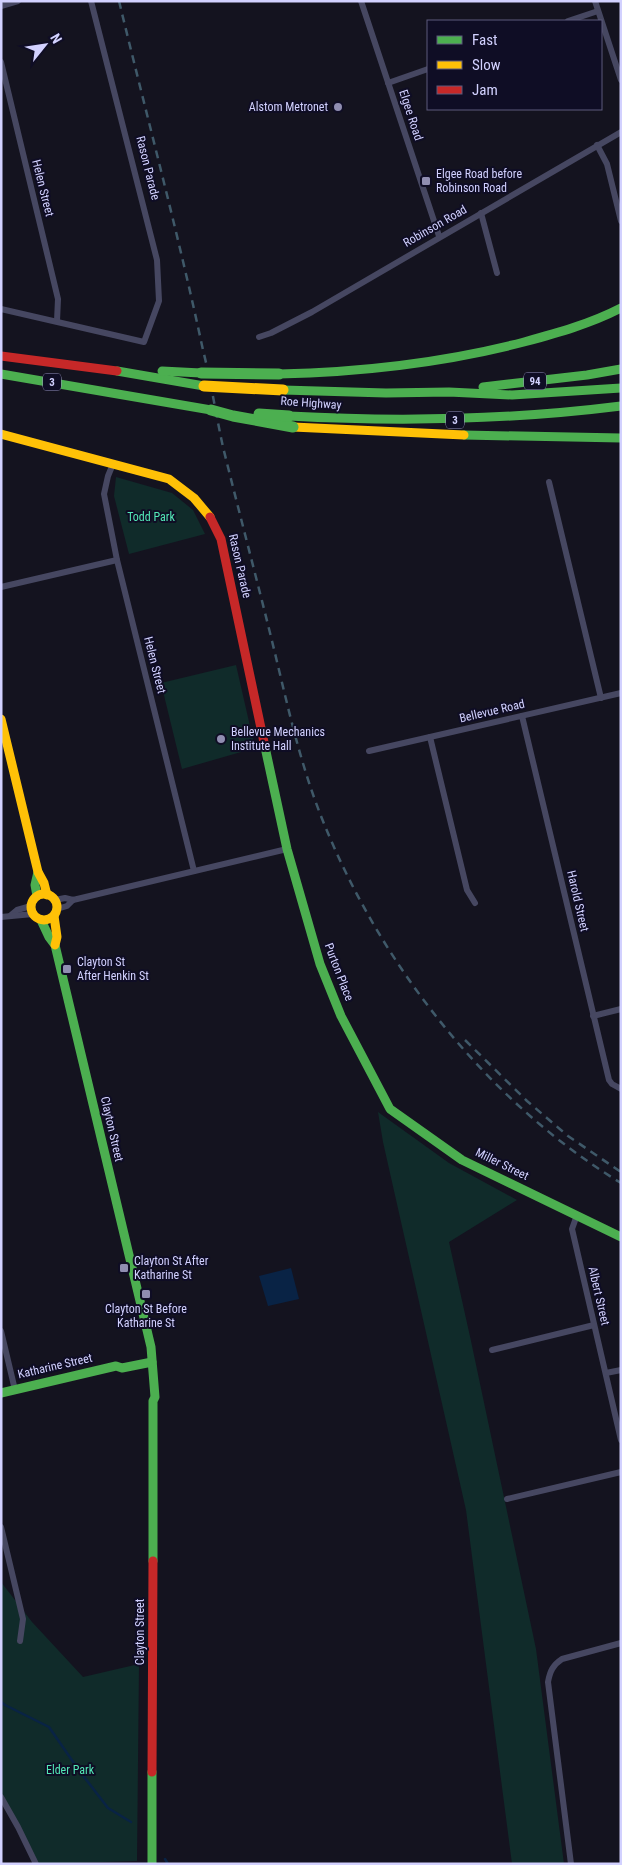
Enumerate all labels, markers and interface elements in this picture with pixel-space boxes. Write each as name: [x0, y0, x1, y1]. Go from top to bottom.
north arrow: [20, 20, 70, 70]
legend: [427, 20, 602, 110]
text: N: [47, 31, 65, 46]
text: Fast: [472, 31, 497, 49]
text: Slow: [472, 56, 501, 74]
text: Jam: [472, 81, 498, 99]
street label: Elgee Road: [396, 88, 426, 142]
place label: Alstom Metronet: [249, 100, 328, 114]
marker: Alstom Metronet: [332, 101, 344, 113]
street label: Rason Parade: [133, 135, 163, 202]
street label: Helen Street: [29, 158, 57, 218]
place label: Elgee Road before Robinson Road: [436, 167, 522, 195]
marker: Elgee Road before Robinson Road: [420, 175, 432, 187]
street label: Robinson Road: [401, 202, 469, 250]
road number: 94: [524, 372, 546, 390]
road number: 3: [43, 374, 61, 391]
street label: Roe Highway: [280, 394, 342, 412]
road number: 3: [446, 412, 464, 428]
park label: Todd Park: [127, 510, 175, 524]
street label: Rason Parade: [226, 533, 254, 600]
street label: Helen Street: [141, 635, 169, 695]
street label: Bellevue Road: [458, 697, 526, 725]
place label: Bellevue Mechanics Institute Hall: [231, 725, 325, 753]
marker: Bellevue Mechanics Institute Hall: [215, 733, 227, 745]
street label: Harold Street: [564, 869, 592, 933]
street label: Purton Place: [322, 941, 357, 1003]
place label: Clayton St After Henkin St: [77, 955, 149, 983]
marker: Clayton St After Henkin St: [61, 963, 73, 975]
street label: Clayton Street: [98, 1095, 126, 1163]
street label: Miller Street: [473, 1145, 531, 1183]
place label: Clayton St After Katharine St: [134, 1254, 209, 1282]
marker: Clayton St After Katharine St: [118, 1262, 130, 1274]
street label: Albert Street: [585, 1265, 613, 1327]
marker: Clayton St Before Katharine St: [140, 1288, 152, 1300]
place label: Clayton St Before Katharine St: [105, 1302, 187, 1330]
street label: Katharine Street: [16, 1351, 94, 1381]
street label: Clayton Street: [133, 1598, 147, 1665]
park label: Elder Park: [46, 1763, 95, 1777]

